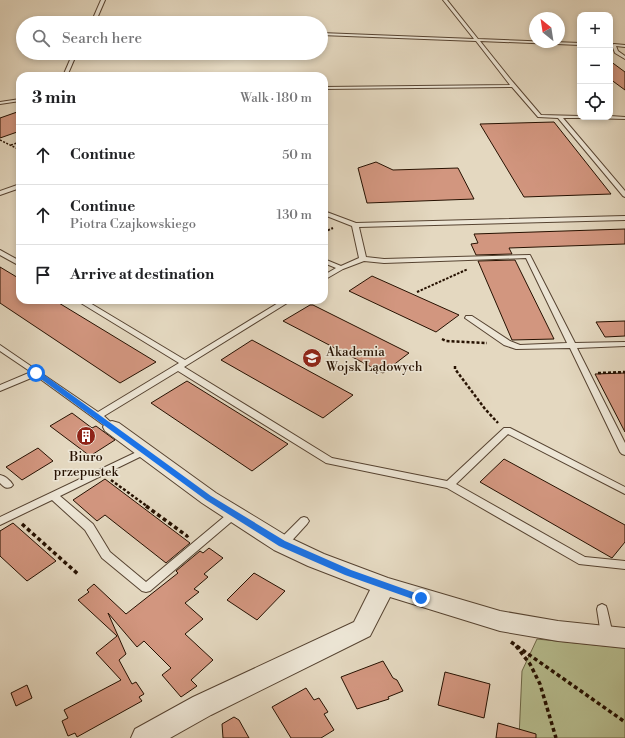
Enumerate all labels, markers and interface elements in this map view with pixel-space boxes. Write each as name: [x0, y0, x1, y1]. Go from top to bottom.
north arrow: [529, 12, 565, 48]
map controls: [577, 12, 613, 120]
button: +: [577, 12, 613, 48]
search box: [16, 16, 328, 60]
icon: search: [30, 27, 52, 49]
text: Search here: [62, 29, 142, 48]
button: −: [577, 48, 613, 84]
button: locate: [577, 84, 613, 120]
text: 3 min: [32, 87, 76, 109]
text: Walk · 180 m: [240, 90, 312, 106]
icon: ahead: [32, 144, 54, 166]
text: Continue: [70, 145, 135, 164]
text: 50 m: [282, 147, 312, 163]
text: Continue: [70, 197, 135, 216]
icon: ahead: [32, 204, 54, 226]
text: 130 m: [277, 207, 312, 223]
text: Piotra Czajkowskiego: [70, 216, 196, 232]
icon: arrive: [32, 264, 54, 286]
text: Arrive at destination: [70, 265, 214, 284]
place label: Akademia Wojsk Lądowych: [325, 344, 423, 375]
school or university icon: Akademia Wojsk Lądowych: [301, 347, 323, 369]
route start: [27, 364, 45, 382]
building icon: Biuro przepustek: [75, 425, 97, 447]
place label: Biuro przepustek: [54, 449, 119, 480]
route end: [412, 589, 430, 607]

